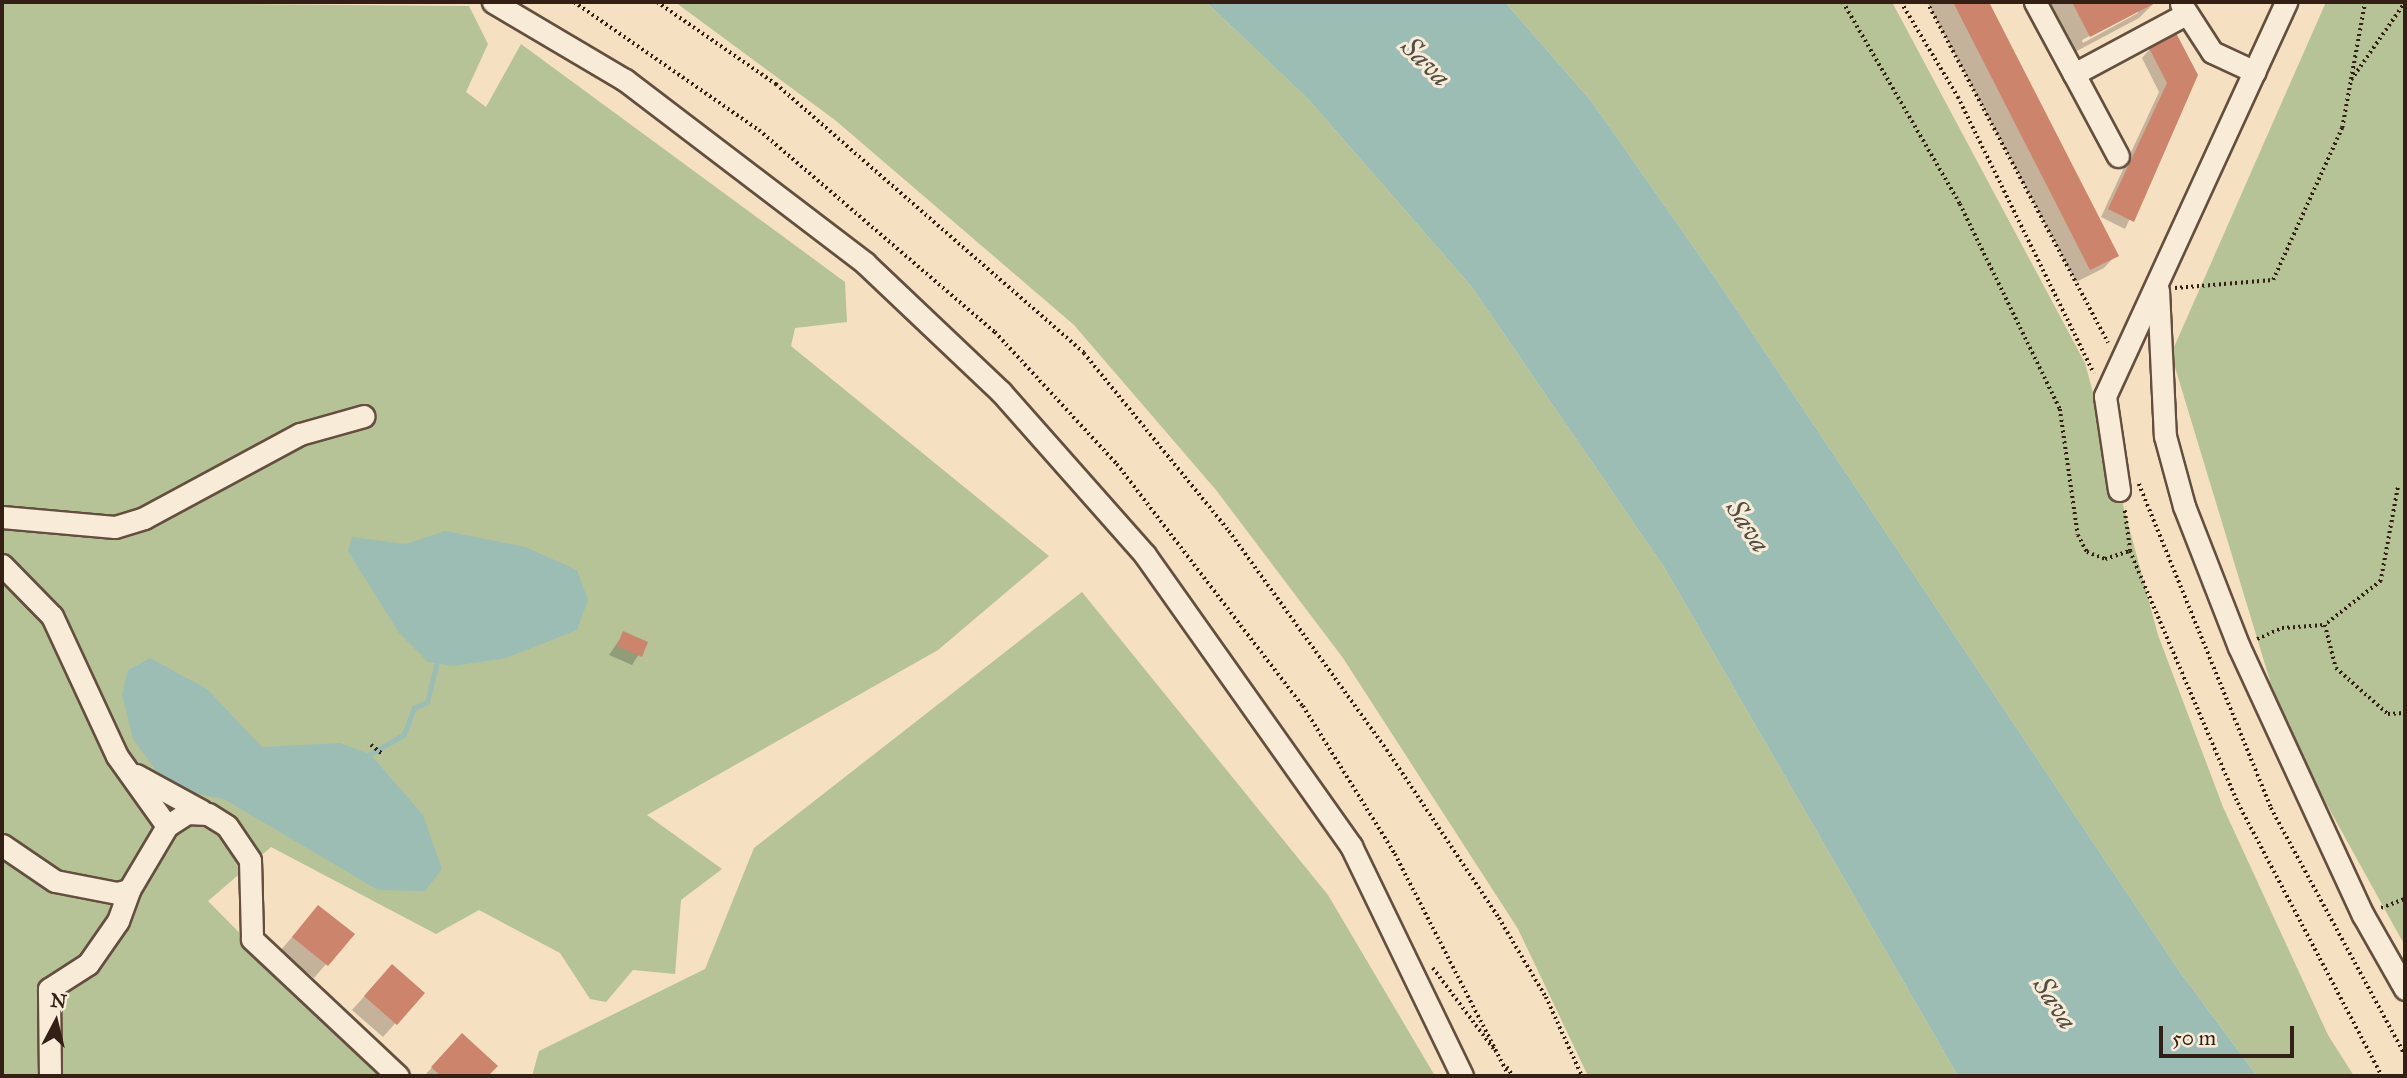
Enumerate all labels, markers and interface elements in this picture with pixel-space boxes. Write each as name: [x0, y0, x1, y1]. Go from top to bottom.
water label: Sava: [1394, 30, 1458, 94]
water label: Sava: [1719, 493, 1777, 559]
water label: Sava: [2026, 970, 2084, 1036]
north arrow: [21, 987, 91, 1057]
text: N: [49, 988, 68, 1013]
scale bar: [2162, 1012, 2297, 1056]
text: 50 m: [2172, 1025, 2216, 1051]

